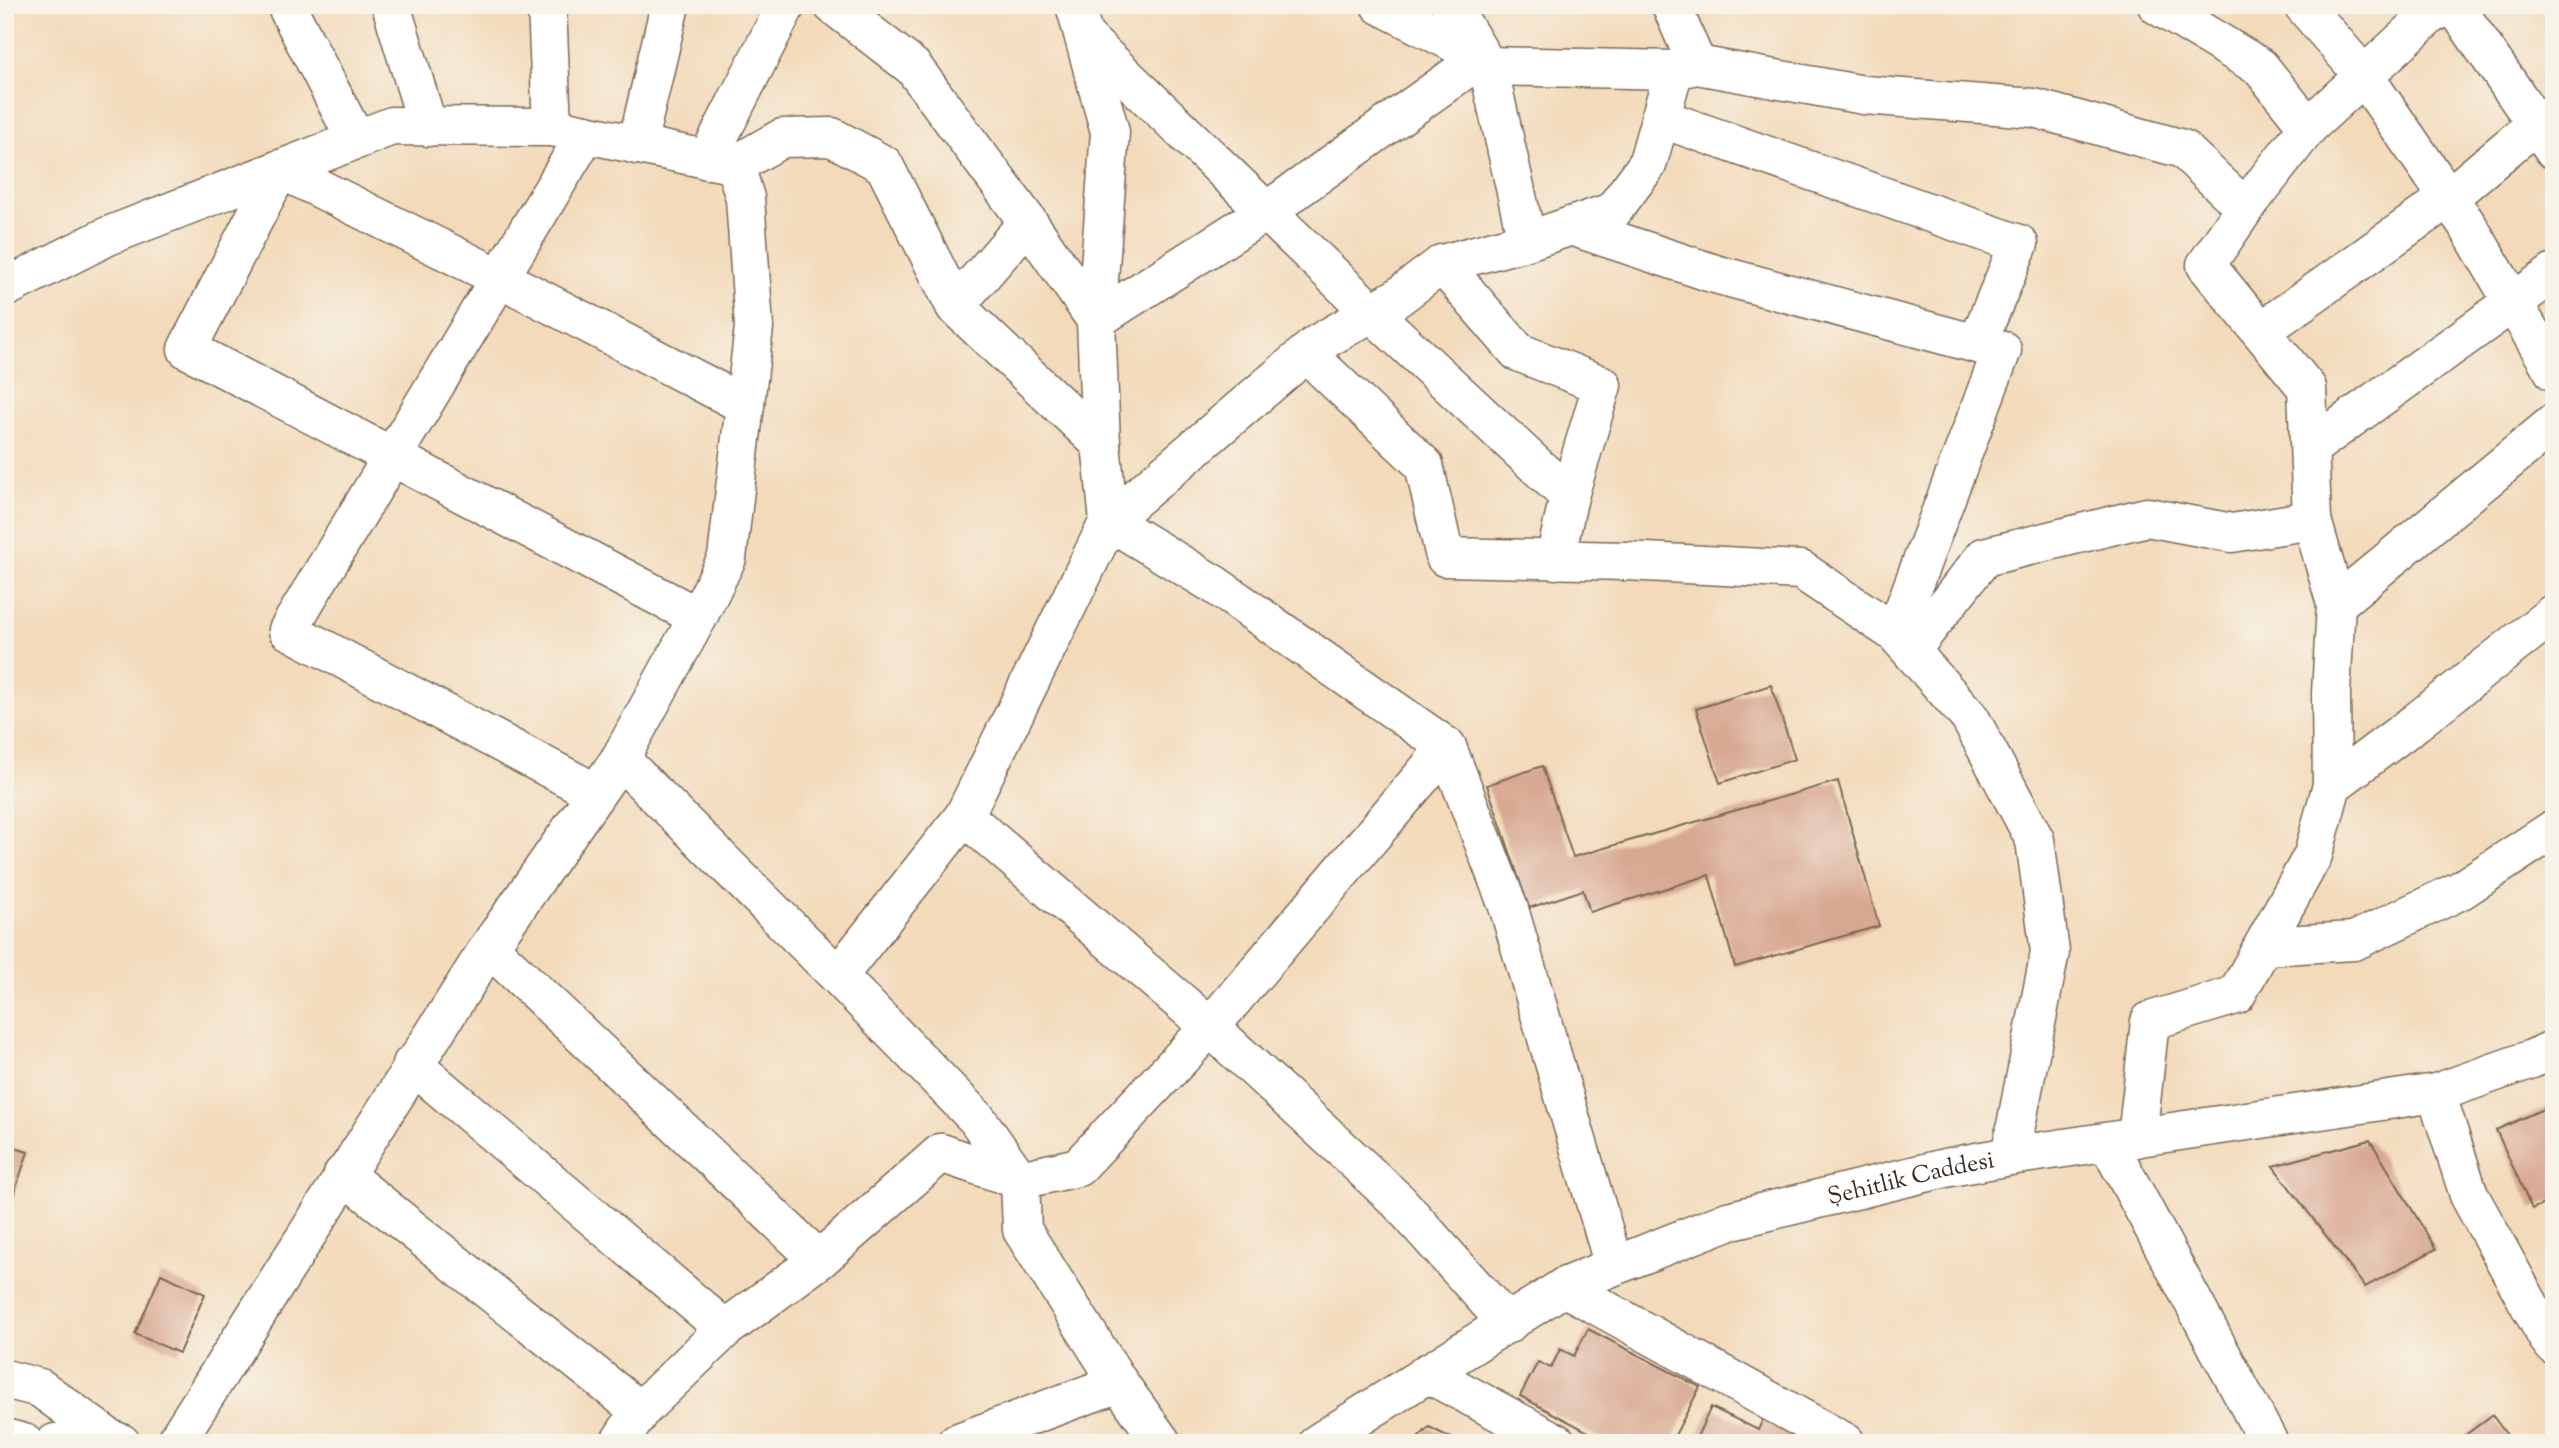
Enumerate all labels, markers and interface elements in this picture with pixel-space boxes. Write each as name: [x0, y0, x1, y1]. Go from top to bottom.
street label: Şehitlik Caddesi: [1824, 1144, 1997, 1215]

